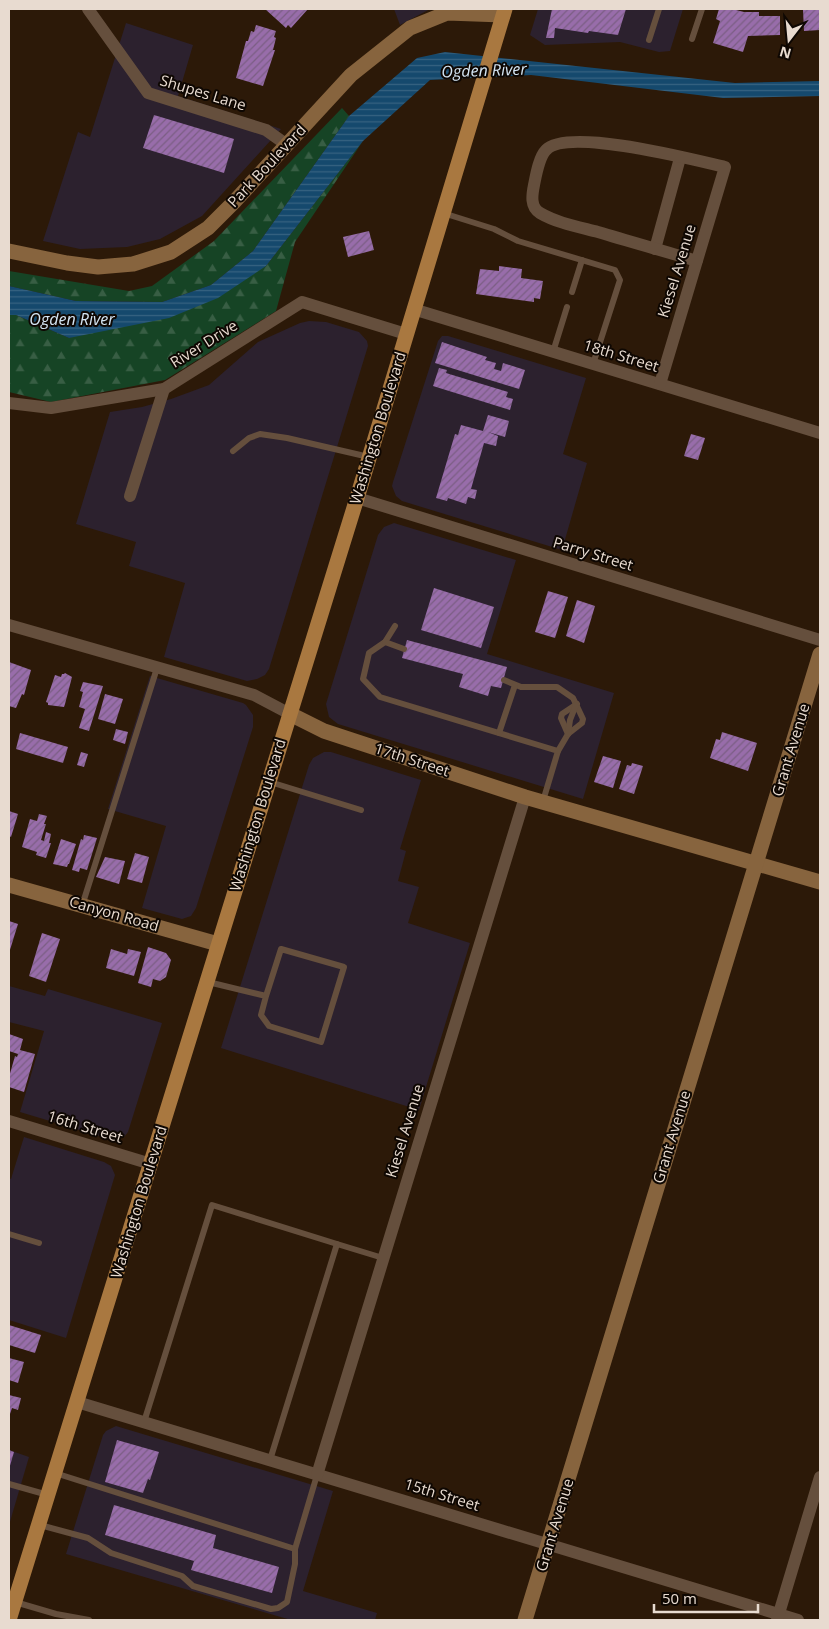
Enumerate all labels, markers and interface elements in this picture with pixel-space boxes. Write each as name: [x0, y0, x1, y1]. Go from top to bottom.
north arrow: [764, 15, 814, 65]
text: N: [777, 42, 793, 64]
water label: Ogden River: [441, 57, 528, 82]
street label: Shupes Lane: [158, 69, 249, 115]
street label: Park Boulevard: [223, 120, 310, 211]
street label: Kiesel Avenue: [652, 221, 700, 320]
water label: Ogden River: [29, 308, 115, 330]
street label: River Drive: [166, 315, 241, 372]
street label: 18th Street: [581, 334, 661, 376]
street label: Washington Boulevard: [344, 349, 410, 506]
street label: Parry Street: [551, 531, 636, 575]
street label: Grant Avenue: [766, 701, 814, 799]
street label: Washington Boulevard: [224, 736, 290, 893]
street label: 17th Street: [372, 738, 452, 781]
street label: Canyon Road: [67, 891, 161, 935]
street label: Kiesel Avenue: [380, 1081, 428, 1180]
street label: Grant Avenue: [647, 1088, 695, 1186]
street label: 16th Street: [45, 1105, 125, 1147]
street label: Washington Boulevard: [105, 1123, 171, 1280]
street label: 15th Street: [402, 1473, 482, 1515]
street label: Grant Avenue: [530, 1476, 578, 1574]
scale bar: [654, 1582, 758, 1614]
text: 50 m: [662, 1588, 697, 1608]

